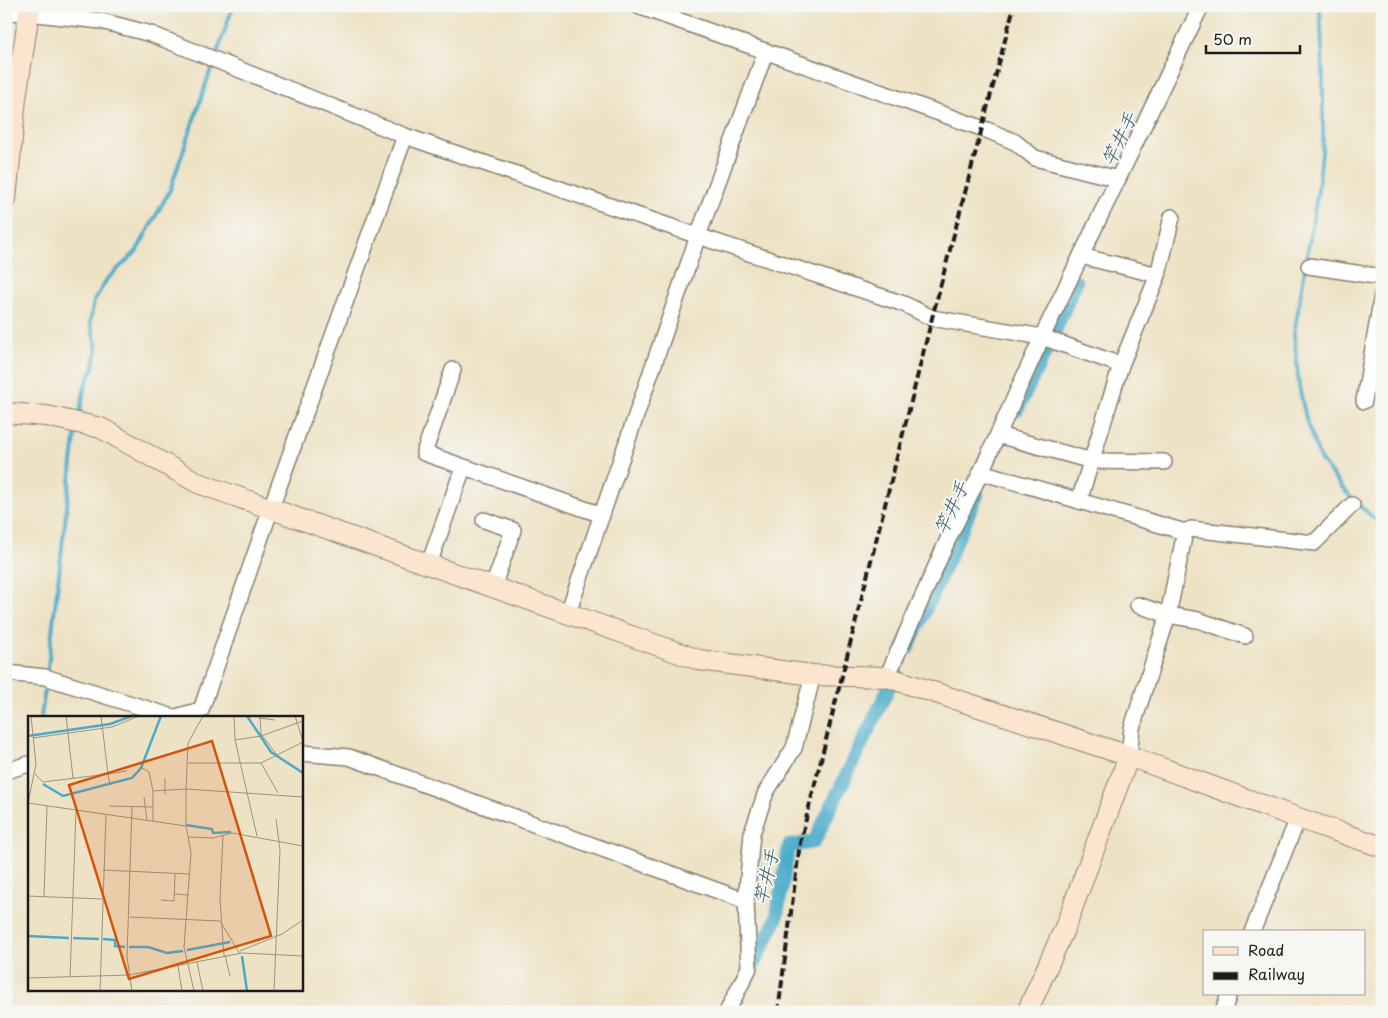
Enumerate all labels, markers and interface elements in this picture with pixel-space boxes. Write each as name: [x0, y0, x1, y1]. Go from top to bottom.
scale bar: [1206, 22, 1299, 54]
text: 50 m: [1213, 27, 1252, 50]
water label: 竿井手: [1093, 106, 1144, 170]
water label: 竿井手: [925, 475, 975, 539]
inset map: [28, 716, 302, 990]
water label: 竿井手: [745, 845, 785, 908]
legend: [1203, 930, 1366, 996]
text: Road: [1248, 938, 1284, 961]
text: Railway: [1248, 962, 1305, 985]

